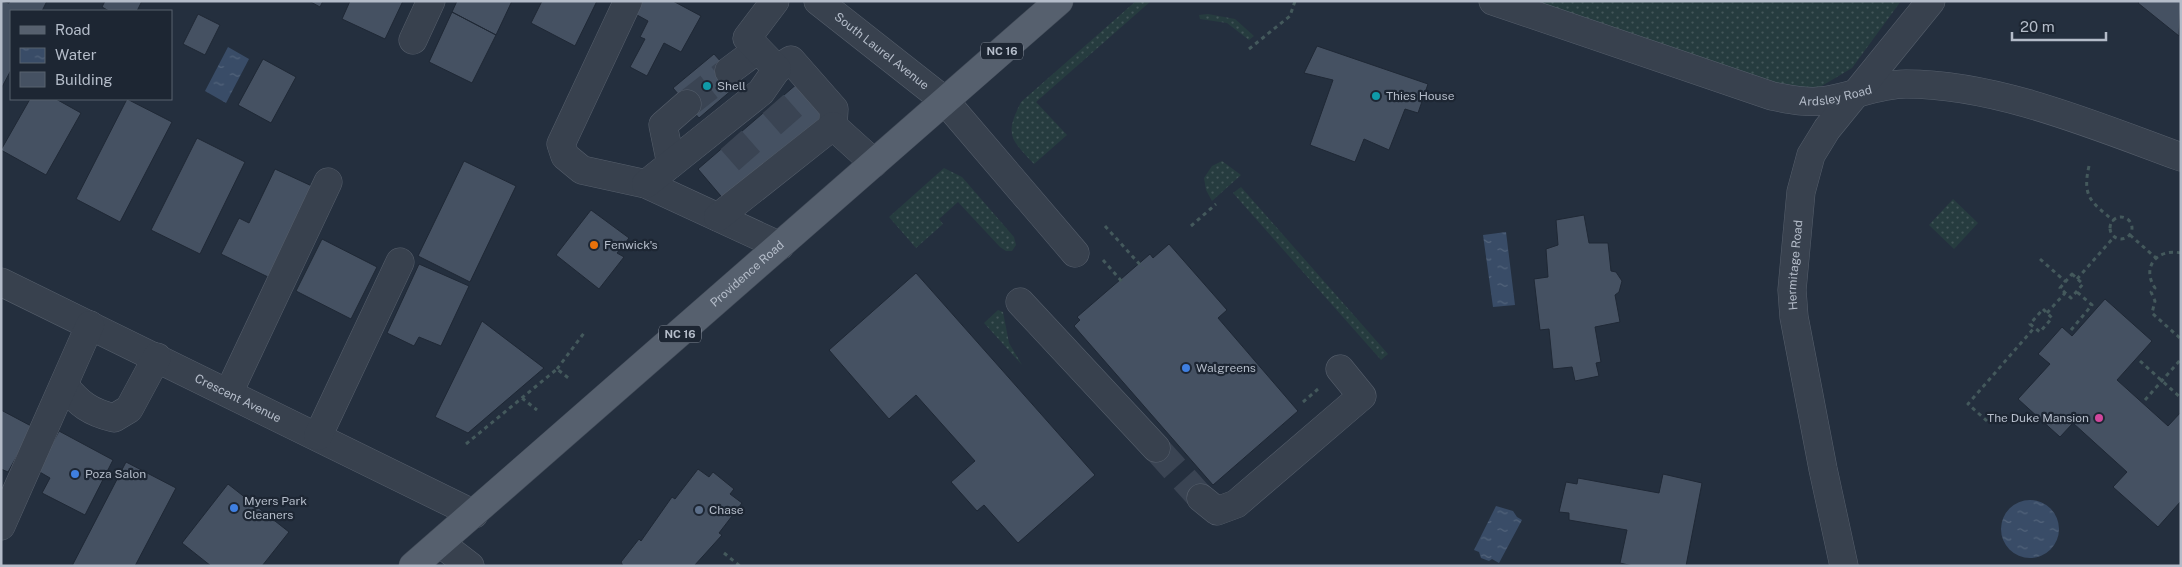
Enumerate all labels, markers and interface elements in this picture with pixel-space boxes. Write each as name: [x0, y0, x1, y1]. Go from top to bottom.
legend: [10, 10, 172, 100]
street label: South Laurel Avenue: [832, 10, 932, 93]
scale bar: [2012, 10, 2106, 42]
text: 20 m: [2020, 18, 2055, 35]
text: Road: [55, 21, 91, 38]
road number: NC 16: [981, 42, 1023, 59]
text: Water: [55, 46, 97, 63]
text: Building: [55, 71, 113, 88]
place label: Shell: [717, 79, 746, 93]
marker: Shell: [701, 80, 713, 92]
street label: Ardsley Road: [1798, 82, 1873, 109]
place label: Thies House: [1386, 89, 1455, 103]
marker: Thies House: [1370, 90, 1382, 102]
street label: Hermitage Road: [1785, 219, 1805, 311]
place label: Fenwick's: [604, 238, 658, 252]
street label: Providence Road: [707, 238, 787, 310]
marker: Fenwick's: [588, 239, 600, 251]
road number: NC 16: [659, 326, 701, 342]
place label: Walgreens: [1196, 361, 1256, 375]
marker: Walgreens: [1180, 362, 1192, 374]
street label: Crescent Avenue: [192, 371, 284, 425]
place label: The Duke Mansion: [1987, 411, 2089, 425]
marker: The Duke Mansion: [2093, 412, 2105, 424]
place label: Poza Salon: [85, 467, 146, 481]
marker: Poza Salon: [69, 468, 81, 480]
place label: Myers Park Cleaners: [244, 494, 307, 522]
marker: Myers Park Cleaners: [228, 502, 240, 514]
place label: Chase: [709, 503, 744, 517]
marker: Chase: [693, 504, 705, 516]

